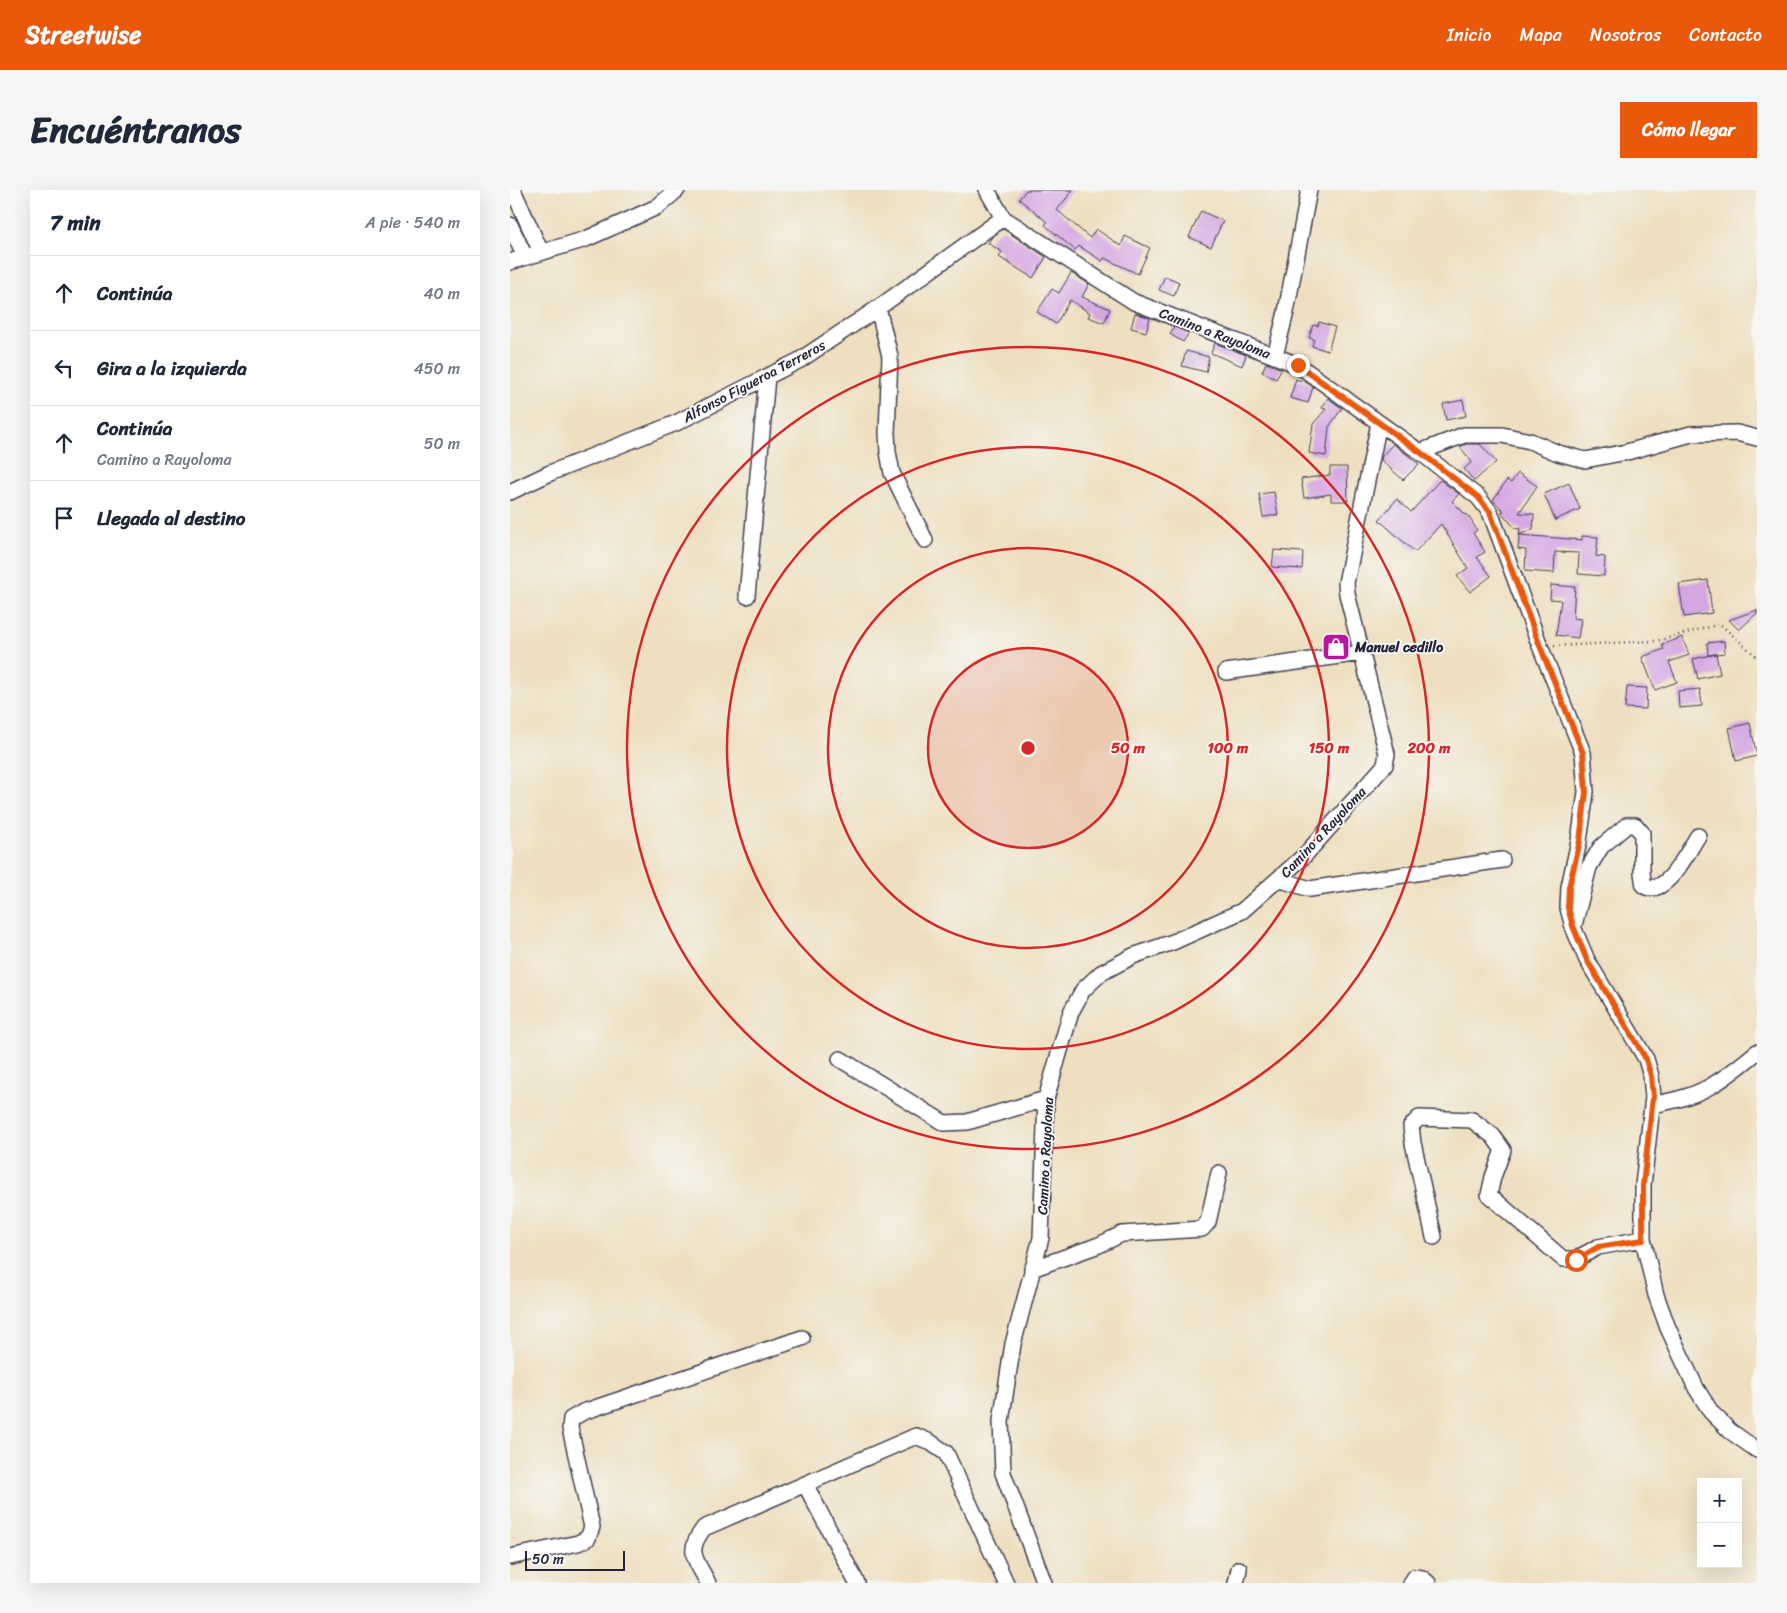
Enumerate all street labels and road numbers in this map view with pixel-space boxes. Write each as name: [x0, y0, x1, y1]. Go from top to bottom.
street label: Camino a Rayoloma: [1155, 301, 1275, 367]
street label: Alfonso Figueroa Terreros: [677, 333, 831, 430]
street label: Camino a Rayoloma: [1274, 780, 1373, 884]
street label: Camino a Rayoloma: [1030, 1096, 1061, 1215]

